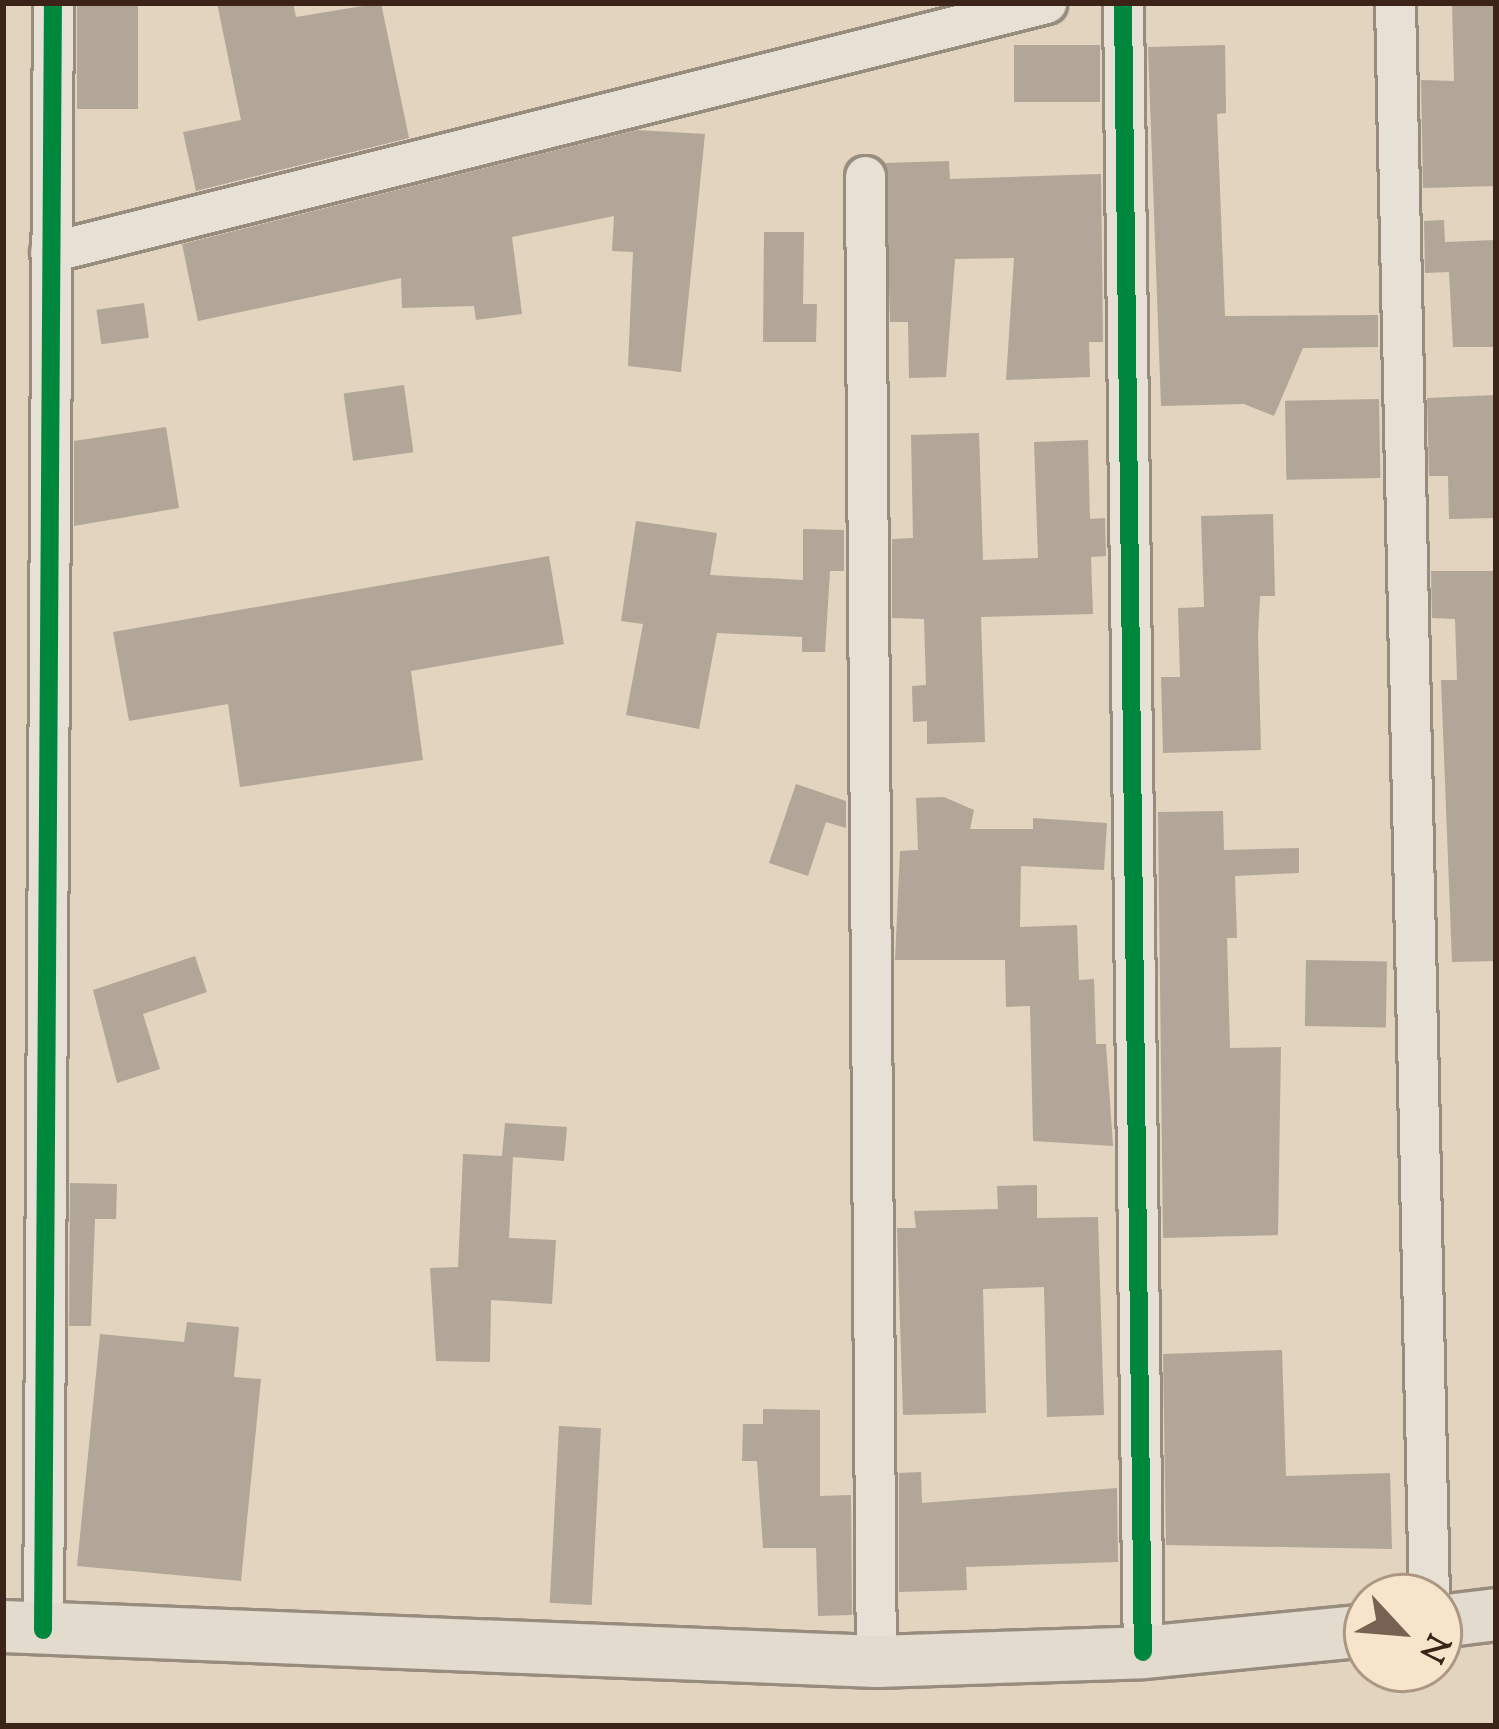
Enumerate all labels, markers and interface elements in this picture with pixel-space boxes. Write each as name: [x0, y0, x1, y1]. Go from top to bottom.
north arrow: [1343, 1573, 1463, 1693]
text: N: [1405, 1625, 1460, 1670]

